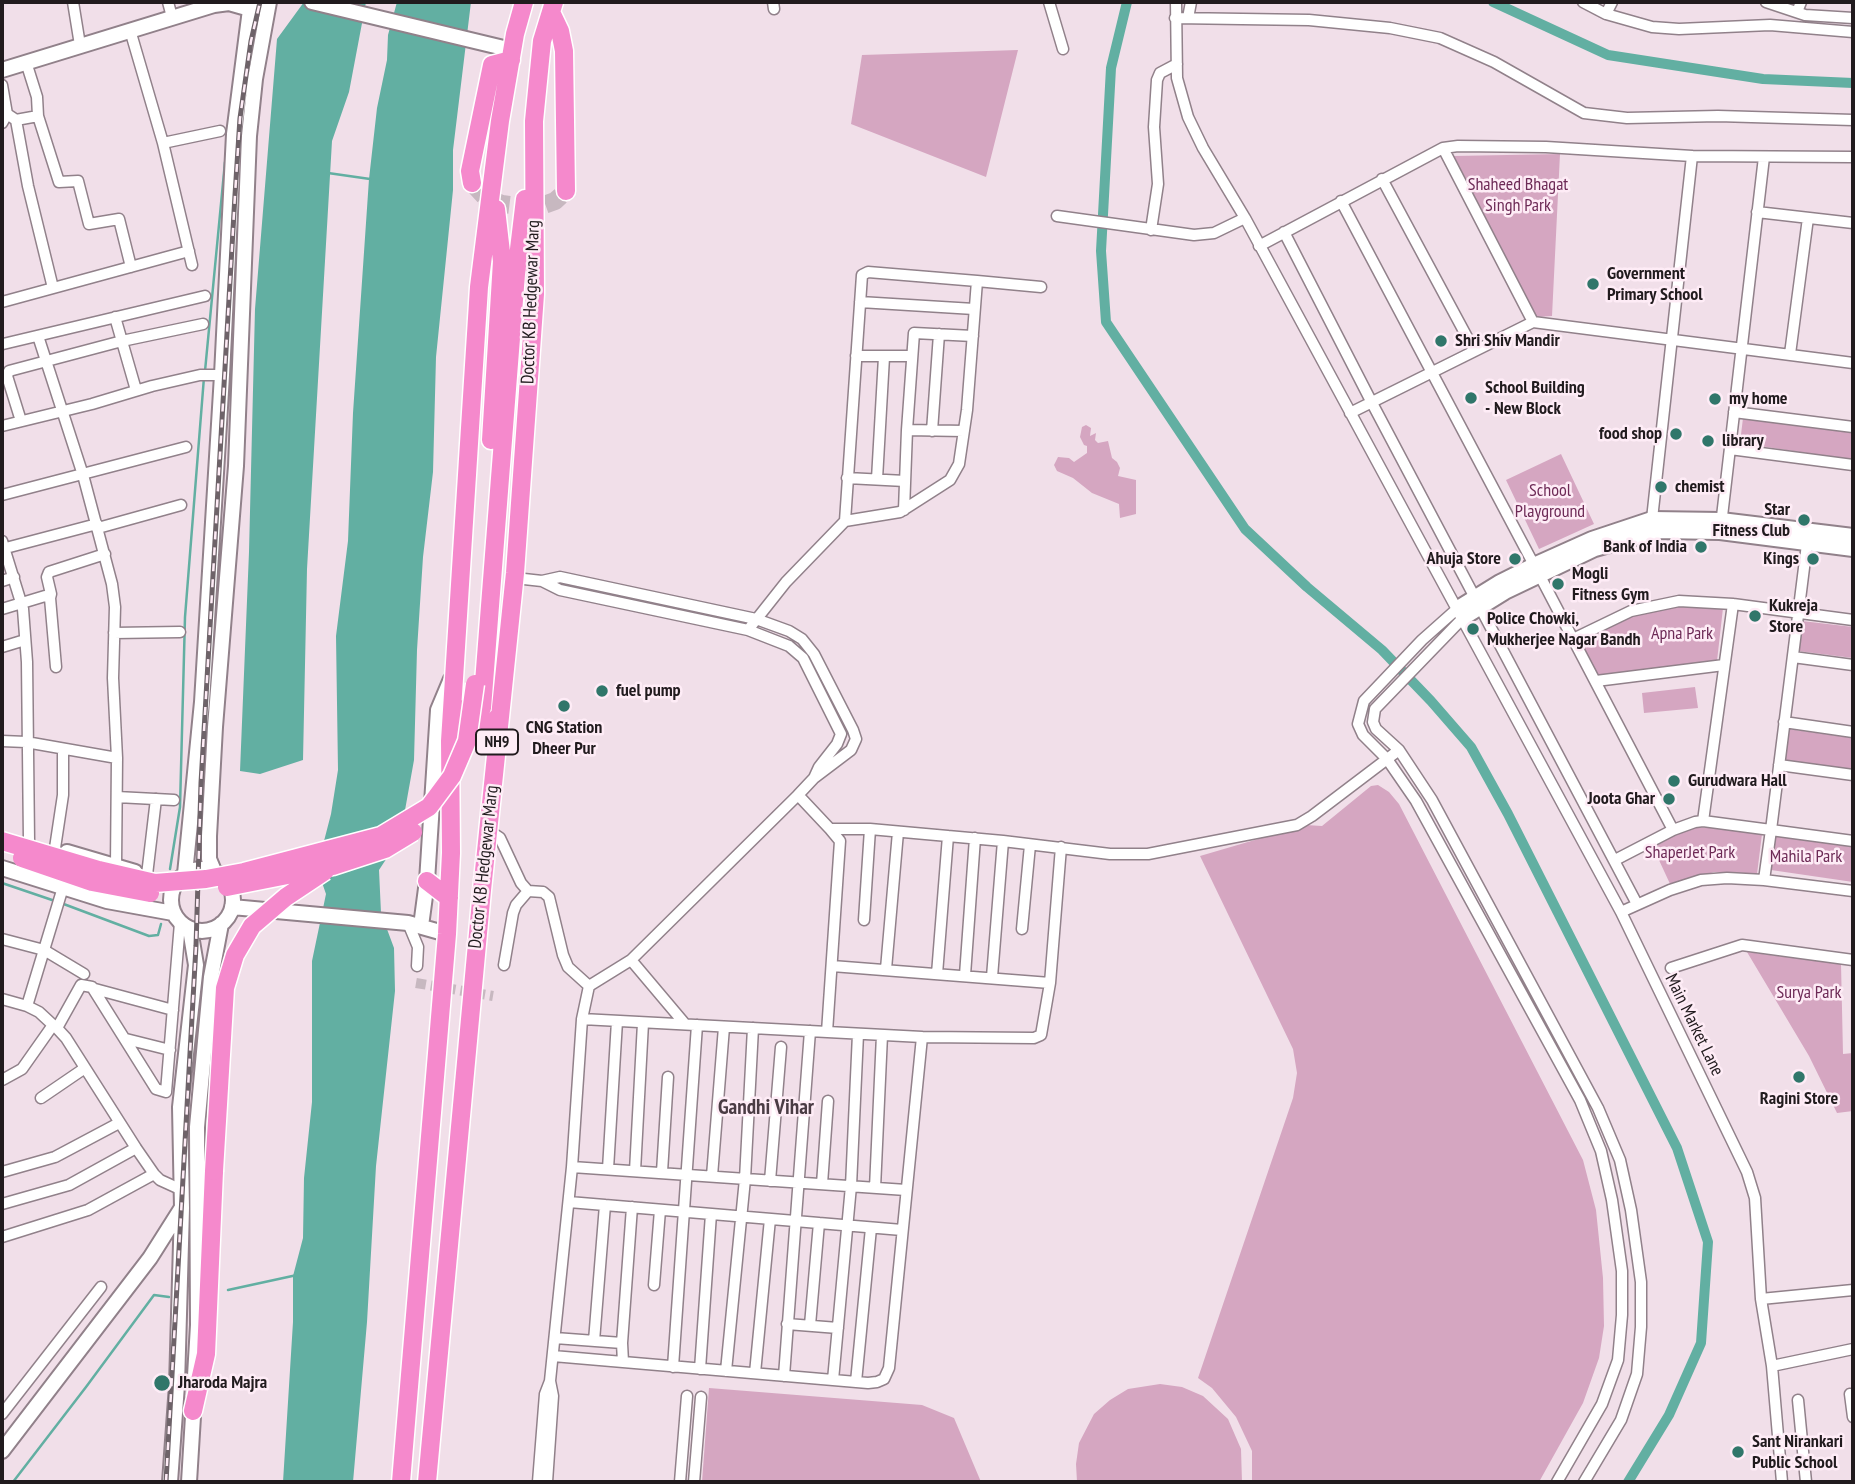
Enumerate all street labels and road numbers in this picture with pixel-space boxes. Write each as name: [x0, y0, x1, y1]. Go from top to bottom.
street label: Doctor KB Hedgewar Marg: [517, 220, 545, 384]
road number: NH9: [476, 730, 518, 754]
street label: Doctor KB Hedgewar Marg: [465, 784, 503, 950]
street label: Main Market Lane: [1660, 971, 1728, 1079]

